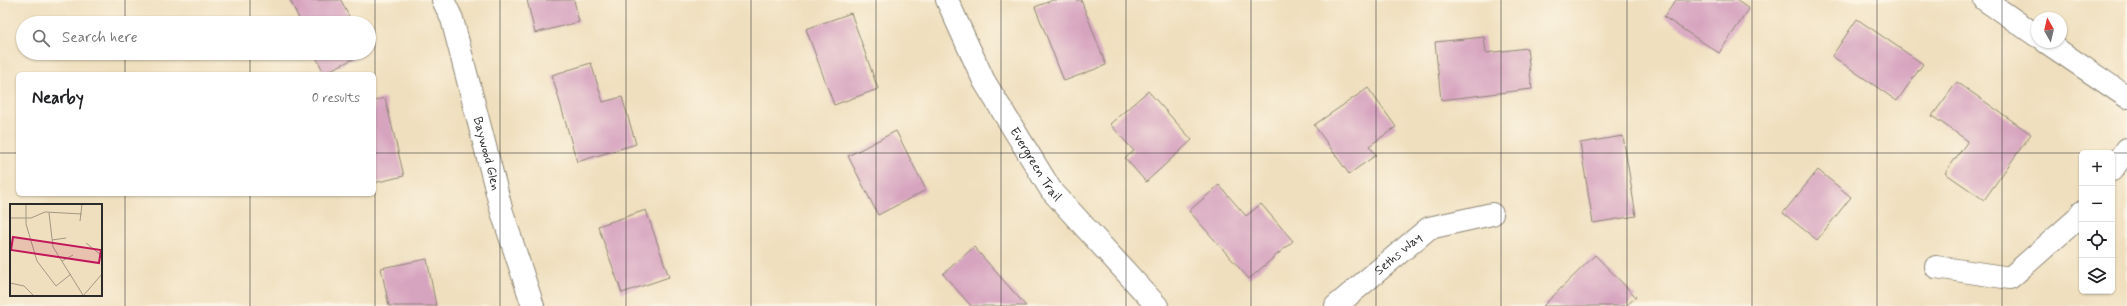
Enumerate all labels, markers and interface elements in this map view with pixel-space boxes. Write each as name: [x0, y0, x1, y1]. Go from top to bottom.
north arrow: [2031, 12, 2067, 48]
search box: [16, 16, 376, 60]
icon: search: [30, 27, 52, 49]
text: Search here: [62, 28, 138, 48]
text: Nearby: [32, 87, 84, 109]
text: 0 results: [312, 90, 360, 107]
street label: Baywood Glen: [469, 115, 505, 192]
street label: Evergreen Trail: [1006, 124, 1066, 205]
map controls: [2079, 150, 2115, 294]
button: +: [2079, 150, 2115, 186]
button: −: [2079, 186, 2115, 222]
inset map: [10, 204, 102, 296]
button: locate: [2079, 222, 2115, 258]
street label: Seths Way: [1371, 229, 1425, 279]
button: layers: [2079, 258, 2115, 294]

